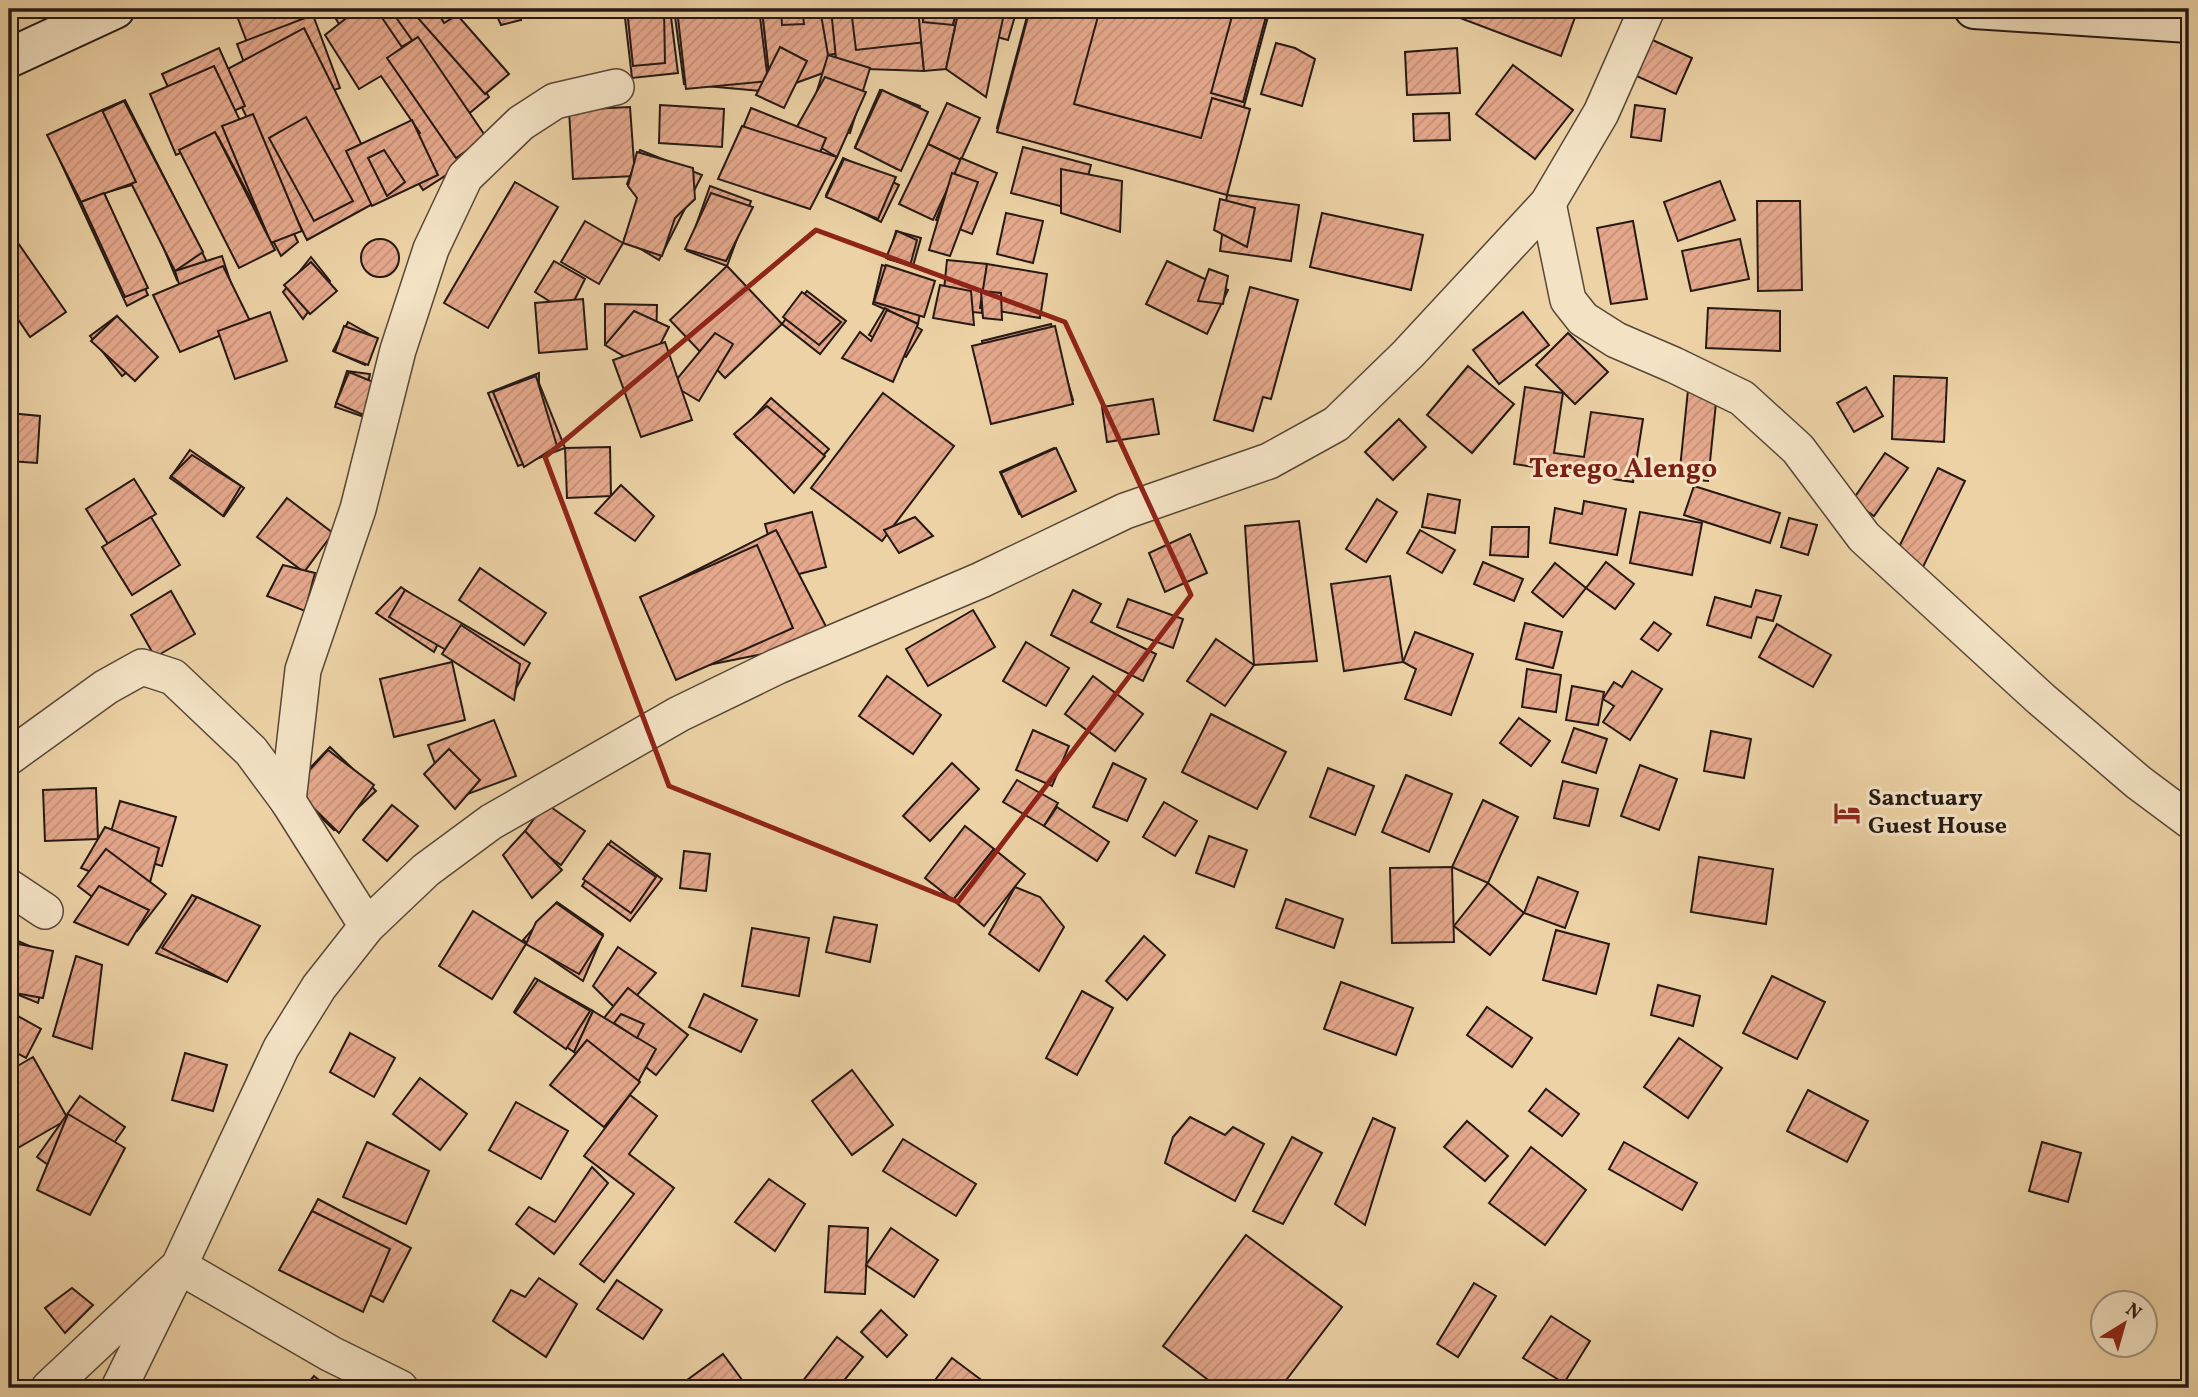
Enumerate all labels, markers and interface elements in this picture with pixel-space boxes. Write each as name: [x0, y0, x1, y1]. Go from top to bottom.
district label: Terego Alengo: [1529, 450, 1717, 489]
place label: Sanctuary Guest House: [1868, 782, 2007, 844]
hotel icon: Sanctuary Guest House: [1832, 798, 1862, 828]
north arrow: [2090, 1288, 2160, 1358]
text: N: [2120, 1297, 2147, 1327]

